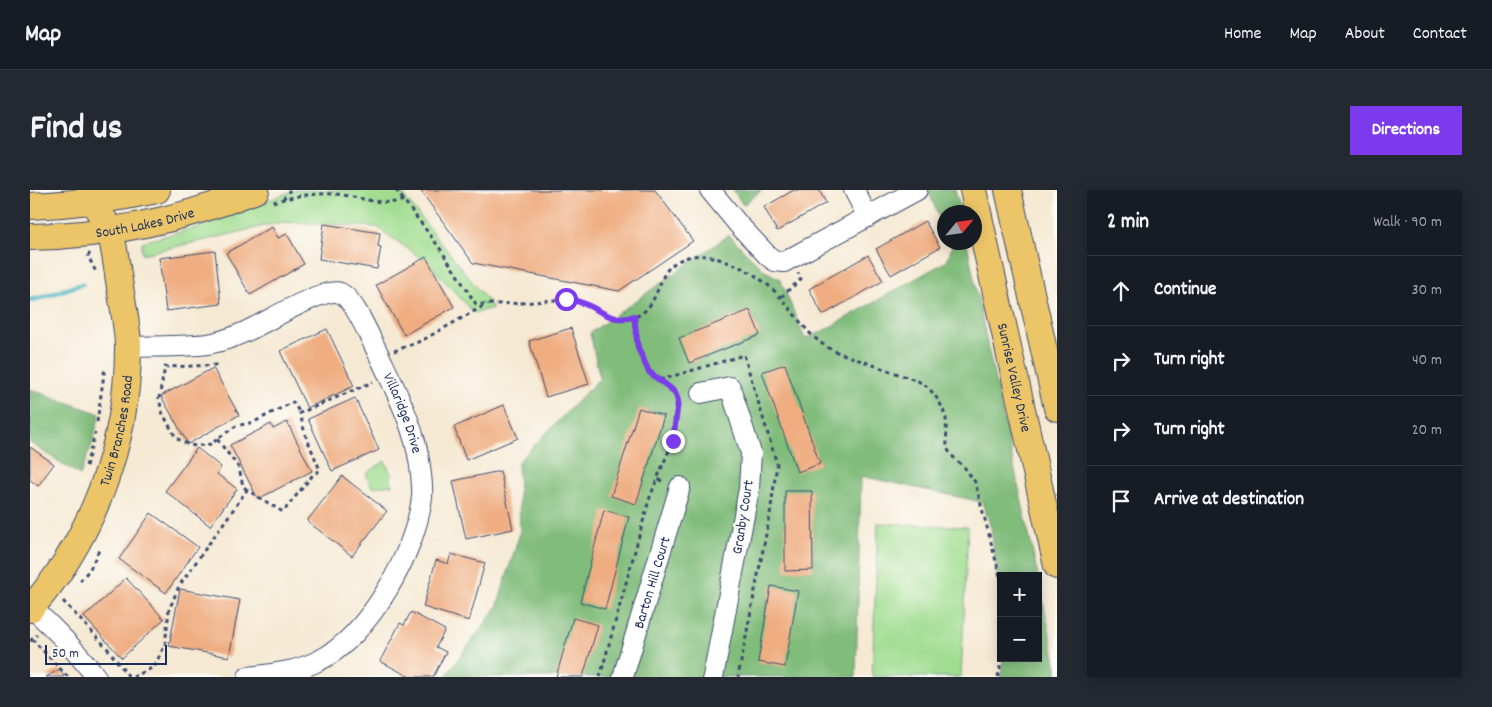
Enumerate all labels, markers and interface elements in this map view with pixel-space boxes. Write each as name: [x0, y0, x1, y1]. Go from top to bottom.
text: Map: [25, 18, 61, 52]
text: Home: [1224, 22, 1261, 47]
text: Map: [1289, 22, 1317, 47]
text: About: [1345, 22, 1385, 47]
text: Contact: [1413, 22, 1467, 47]
text: Find us: [30, 105, 122, 155]
button: Directions: [1350, 106, 1462, 155]
street label: South Lakes Drive: [94, 203, 198, 245]
north arrow: [937, 205, 982, 250]
text: 2 min: [1107, 208, 1149, 238]
text: Walk · 90 m: [1373, 211, 1442, 234]
icon: ahead: [1107, 277, 1135, 305]
text: Continue: [1154, 277, 1216, 304]
text: 30 m: [1412, 279, 1442, 302]
route start: [555, 288, 578, 311]
street label: Sunrise Valley Drive: [990, 321, 1036, 435]
icon: right: [1107, 347, 1135, 375]
text: Turn right: [1154, 347, 1225, 374]
text: 40 m: [1412, 349, 1442, 372]
street label: Villaridge Drive: [376, 369, 427, 456]
street label: Twin Branches Road: [95, 375, 140, 490]
icon: right: [1107, 417, 1135, 445]
text: Turn right: [1154, 417, 1225, 444]
text: 20 m: [1412, 419, 1442, 442]
route end: [662, 430, 685, 453]
street label: Granby Court: [727, 478, 761, 556]
icon: arrive: [1107, 487, 1135, 515]
text: Arrive at destination: [1154, 487, 1304, 514]
street label: Barton Hill Court: [629, 534, 678, 631]
map controls: [997, 572, 1042, 662]
button: +: [997, 572, 1042, 617]
button: −: [997, 617, 1042, 662]
scale bar: [45, 642, 168, 665]
text: 50 m: [52, 644, 79, 664]

